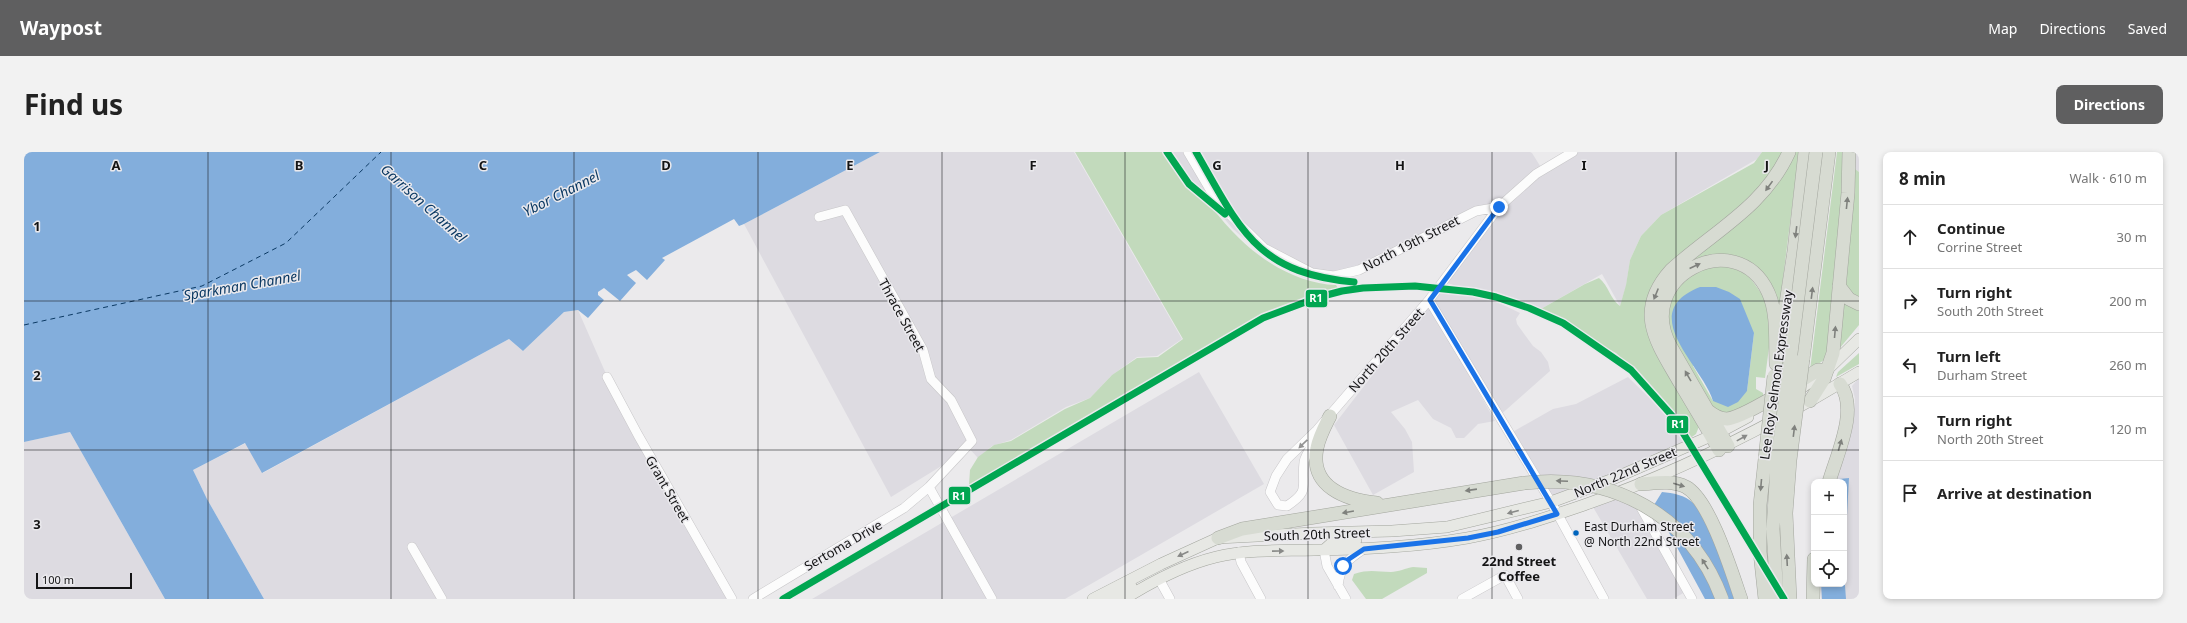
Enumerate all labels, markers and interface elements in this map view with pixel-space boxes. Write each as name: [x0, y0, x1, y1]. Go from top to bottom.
text: Waypost: [20, 15, 102, 41]
text: Map: [1988, 19, 2017, 38]
text: Directions: [2039, 19, 2106, 38]
text: Saved: [2128, 19, 2167, 38]
text: Find us: [24, 85, 123, 123]
button: Directions: [2056, 85, 2163, 124]
text: A: [112, 156, 121, 174]
text: B: [295, 156, 303, 174]
text: C: [479, 156, 487, 174]
text: D: [661, 156, 671, 174]
text: E: [846, 156, 854, 174]
text: F: [1029, 156, 1037, 174]
text: G: [1212, 156, 1222, 174]
text: H: [1395, 156, 1405, 174]
text: I: [1581, 156, 1587, 174]
text: J: [1764, 156, 1769, 174]
water label: Garrison Channel: [377, 159, 471, 247]
water label: Ybor Channel: [520, 165, 603, 220]
text: 8 min: [1899, 167, 1946, 190]
text: Walk · 610 m: [2069, 169, 2147, 187]
one-way arrow: [1765, 180, 1773, 191]
one-way arrow: [1844, 197, 1851, 209]
route end: [1490, 198, 1508, 216]
street label: North 19th Street: [1359, 211, 1463, 275]
text: 1: [33, 217, 41, 235]
text: Continue: [1937, 218, 2005, 238]
one-way arrow: [1793, 226, 1799, 239]
icon: ahead: [1899, 226, 1921, 248]
text: 30 m: [2117, 228, 2147, 246]
text: Corrine Street: [1937, 238, 2022, 256]
one-way arrow: [1689, 263, 1701, 269]
water label: Sparkman Channel: [182, 265, 302, 305]
street label: Thrace Street: [875, 275, 930, 355]
text: Turn right: [1937, 282, 2012, 302]
one-way arrow: [1809, 287, 1815, 299]
one-way arrow: [1653, 288, 1659, 300]
line badge: R1: [1305, 289, 1328, 308]
street label: Lee Roy Selmon Expressway: [1755, 289, 1797, 461]
text: R1: [1309, 290, 1323, 305]
icon: right: [1899, 290, 1921, 312]
text: 200 m: [2109, 292, 2147, 310]
text: South 20th Street: [1937, 302, 2043, 320]
street label: North 20th Street: [1344, 304, 1428, 396]
one-way arrow: [1832, 326, 1838, 338]
text: Turn left: [1937, 346, 2001, 366]
icon: left: [1899, 354, 1921, 376]
text: 260 m: [2109, 356, 2147, 374]
text: 2: [33, 366, 41, 384]
text: Durham Street: [1937, 366, 2027, 384]
one-way arrow: [1684, 370, 1691, 382]
text: Turn right: [1937, 410, 2012, 430]
line badge: R1: [1666, 415, 1689, 434]
text: R1: [1671, 416, 1685, 431]
icon: right: [1899, 418, 1921, 440]
text: 120 m: [2109, 420, 2147, 438]
one-way arrow: [1791, 425, 1797, 437]
text: North 20th Street: [1937, 430, 2044, 448]
one-way arrow: [1736, 435, 1748, 441]
one-way arrow: [1837, 438, 1843, 450]
one-way arrow: [1298, 439, 1308, 449]
street label: North 22nd Street: [1571, 442, 1679, 502]
street label: Grant Street: [642, 452, 695, 526]
one-way arrow: [1556, 477, 1568, 484]
one-way arrow: [1758, 479, 1765, 491]
map controls: [1811, 479, 1847, 587]
button: +: [1811, 479, 1847, 515]
one-way arrow: [1674, 482, 1686, 488]
icon: arrive: [1899, 482, 1921, 504]
text: Arrive at destination: [1937, 483, 2092, 503]
line badge: R1: [948, 486, 971, 505]
one-way arrow: [1465, 487, 1477, 493]
text: R1: [952, 488, 966, 503]
one-way arrow: [1342, 509, 1354, 515]
one-way arrow: [1507, 509, 1519, 515]
text: 3: [33, 515, 41, 533]
street label: Sertoma Drive: [801, 515, 885, 575]
button: −: [1811, 515, 1847, 551]
place label: East Durham Street @ North 22nd Street: [1584, 518, 1700, 550]
street label: South 20th Street: [1264, 523, 1371, 545]
marker: East Durham Street @ North 22nd Street: [1571, 528, 1581, 538]
marker: 22nd Street Coffee: [1514, 542, 1524, 552]
one-way arrow: [1272, 548, 1285, 554]
one-way arrow: [1177, 551, 1188, 557]
button: locate: [1811, 551, 1847, 587]
place label: 22nd Street Coffee: [1482, 552, 1557, 585]
one-way arrow: [1783, 554, 1790, 566]
route start: [1334, 557, 1352, 575]
one-way arrow: [1701, 558, 1708, 570]
scale bar: [36, 571, 132, 590]
text: 100 m: [42, 572, 74, 587]

